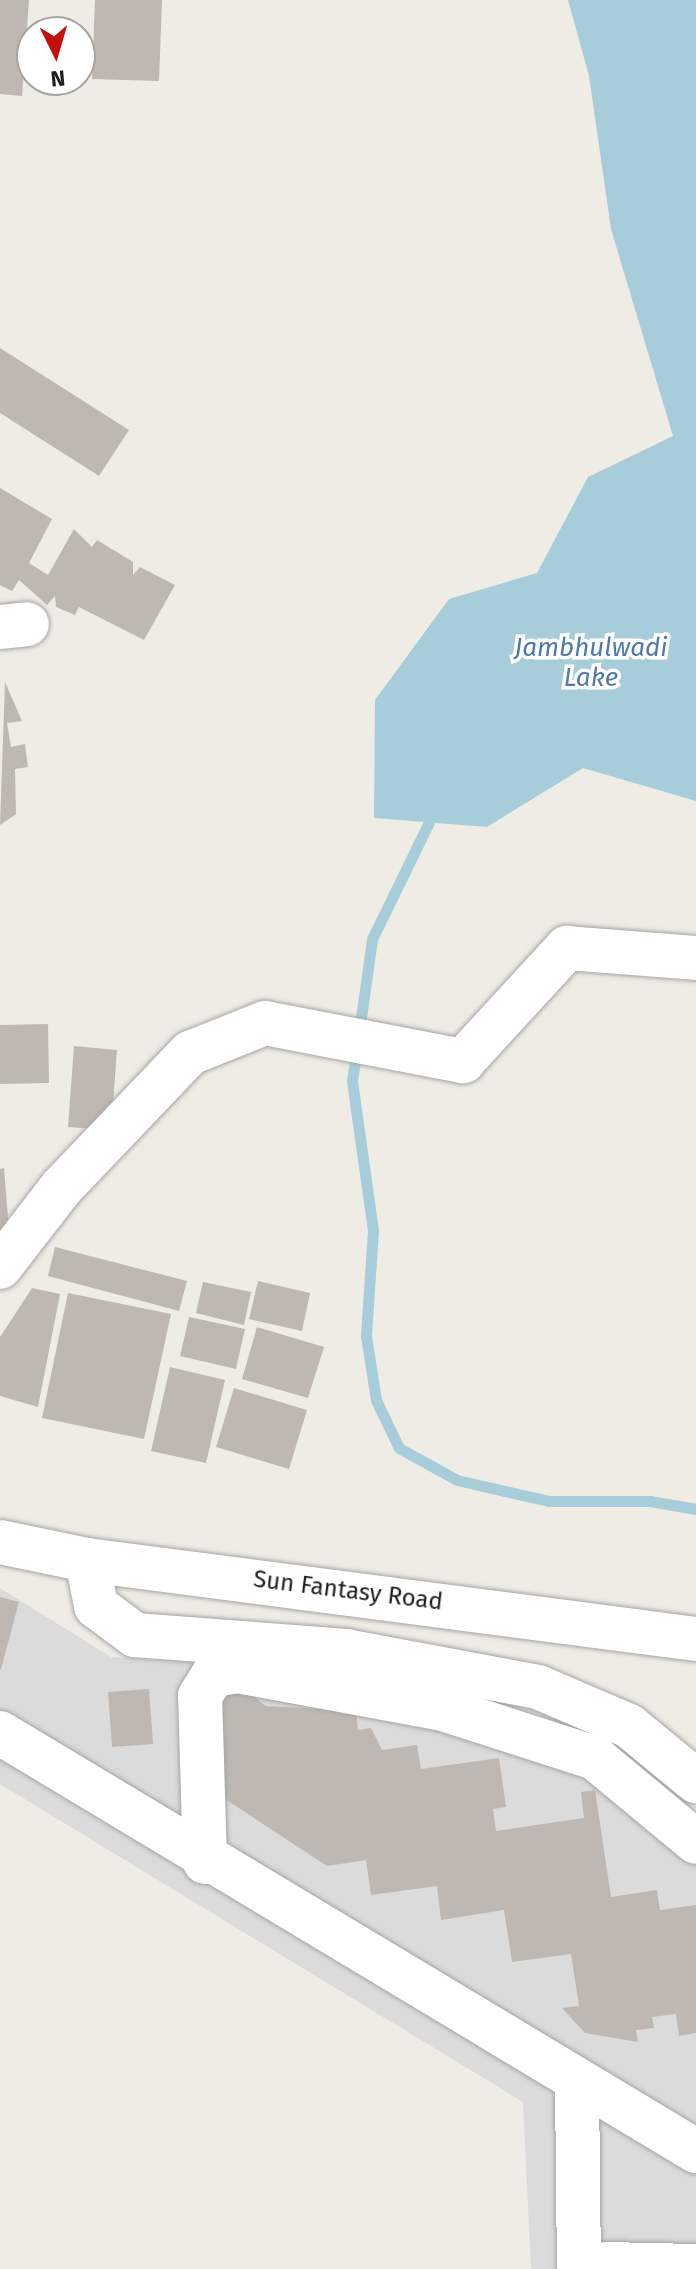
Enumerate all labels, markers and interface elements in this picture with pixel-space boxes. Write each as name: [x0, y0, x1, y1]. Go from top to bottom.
north arrow: [16, 16, 96, 96]
text: N: [50, 64, 66, 92]
water label: Jambhulwadi Lake: [514, 632, 668, 694]
street label: Sun Fantasy Road: [252, 1565, 444, 1617]

